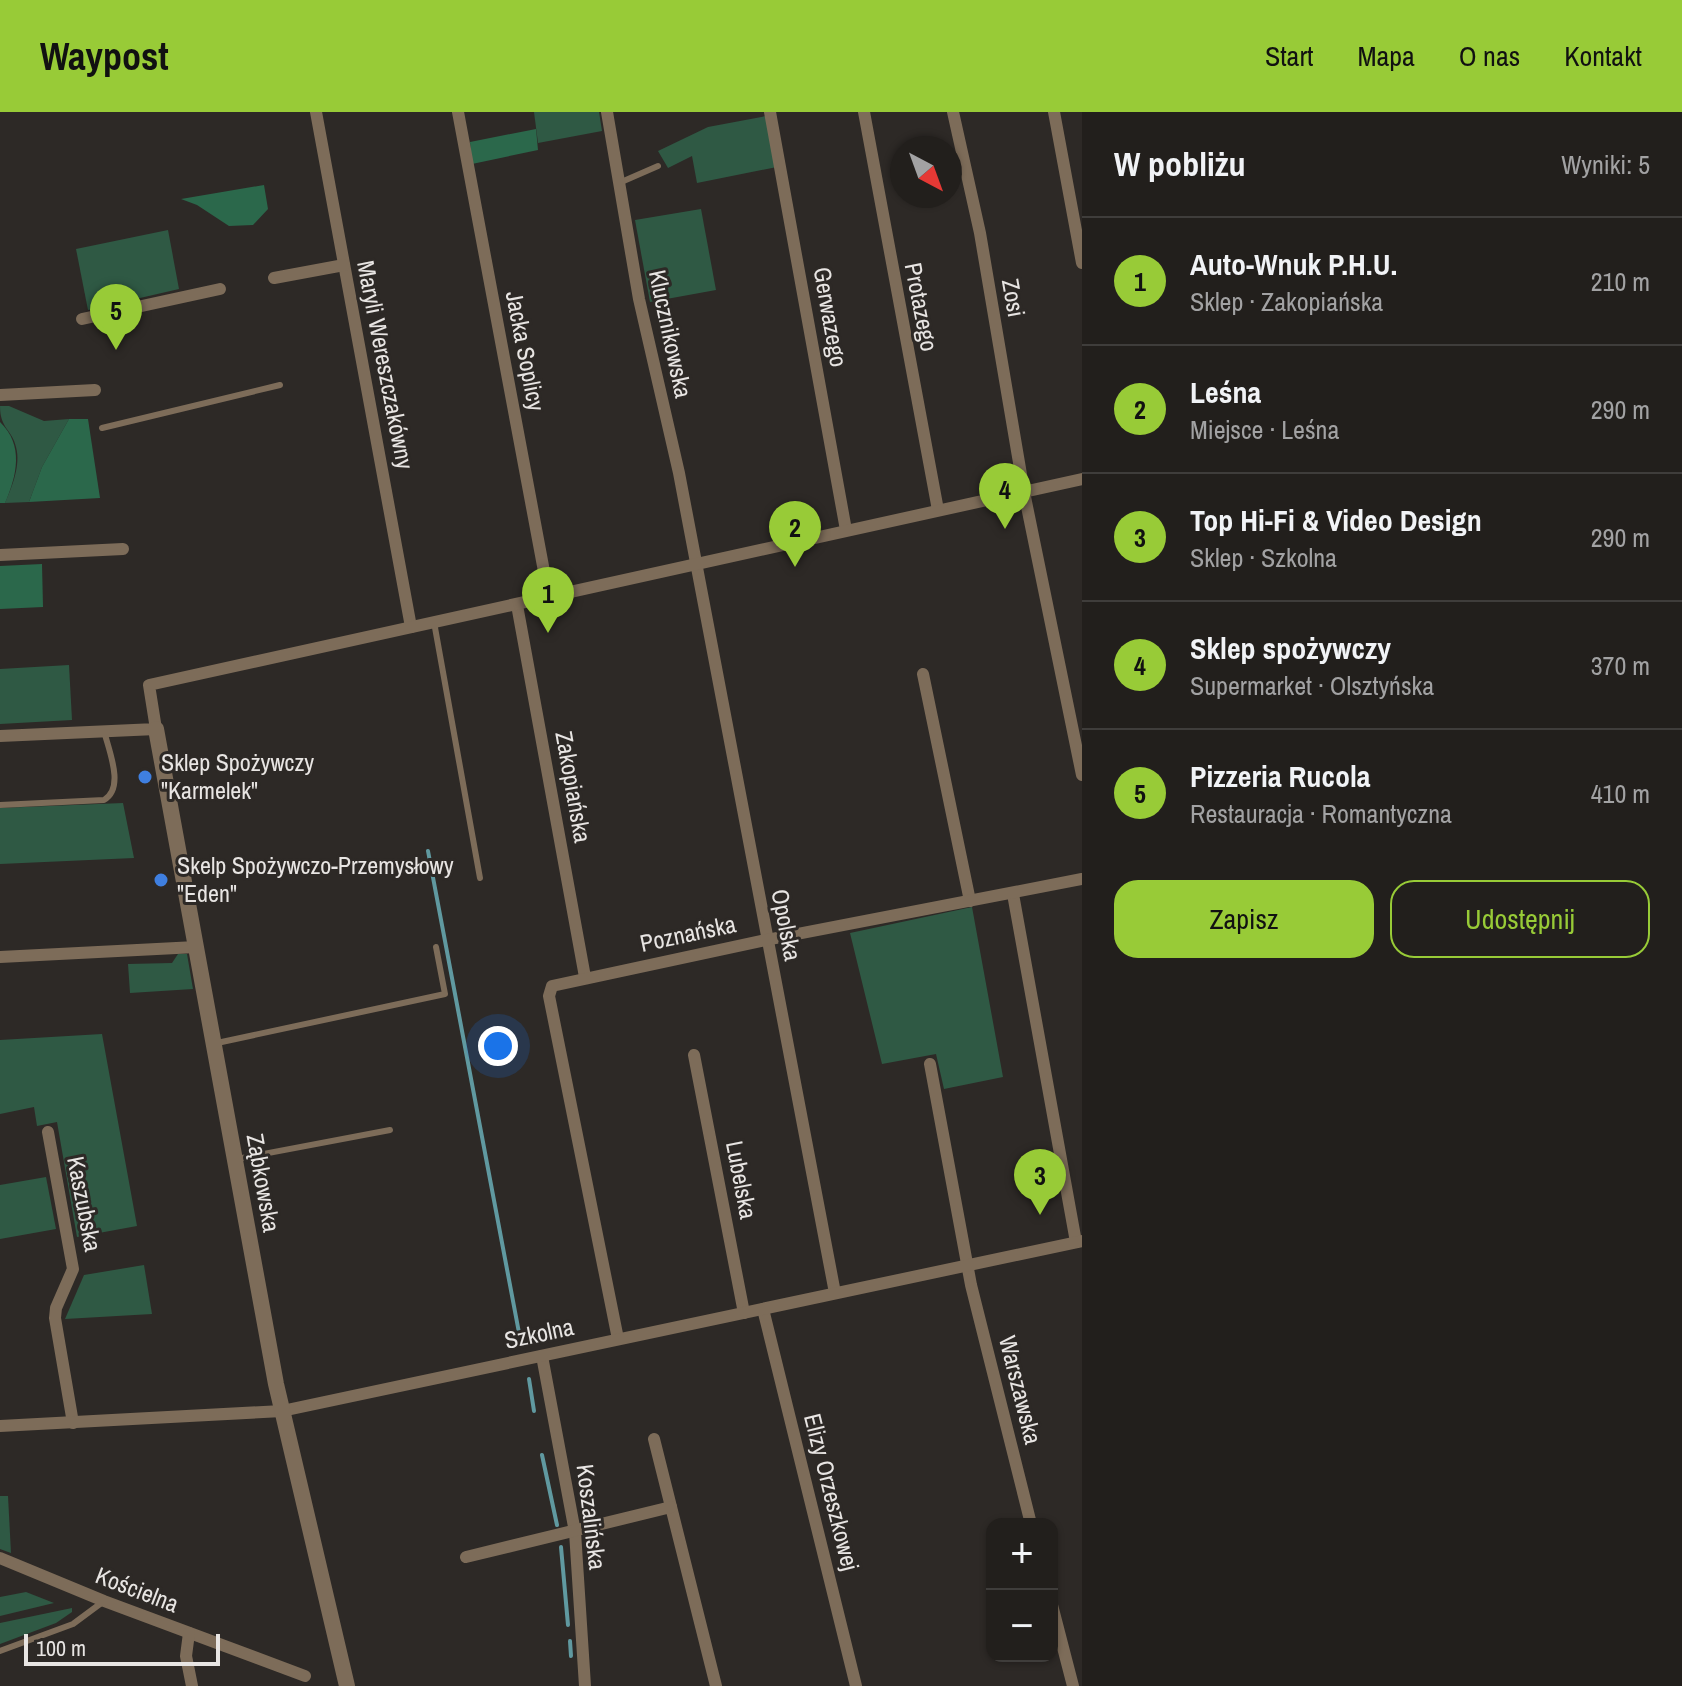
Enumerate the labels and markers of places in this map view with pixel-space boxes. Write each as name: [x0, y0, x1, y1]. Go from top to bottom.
pin: 5: [90, 284, 142, 350]
pin: 4: [979, 463, 1031, 529]
pin: 2: [769, 501, 821, 567]
pin: 1: [522, 567, 574, 633]
place label: Sklep Spożywczy "Karmelek": [161, 746, 314, 806]
marker: Sklep Spożywczy "Karmelek": [136, 768, 154, 786]
place label: Skelp Spożywczo-Przemysłowy "Eden": [177, 849, 454, 909]
marker: Skelp Spożywczo-Przemysłowy "Eden": [152, 871, 170, 889]
pin: 3: [1014, 1149, 1066, 1215]

